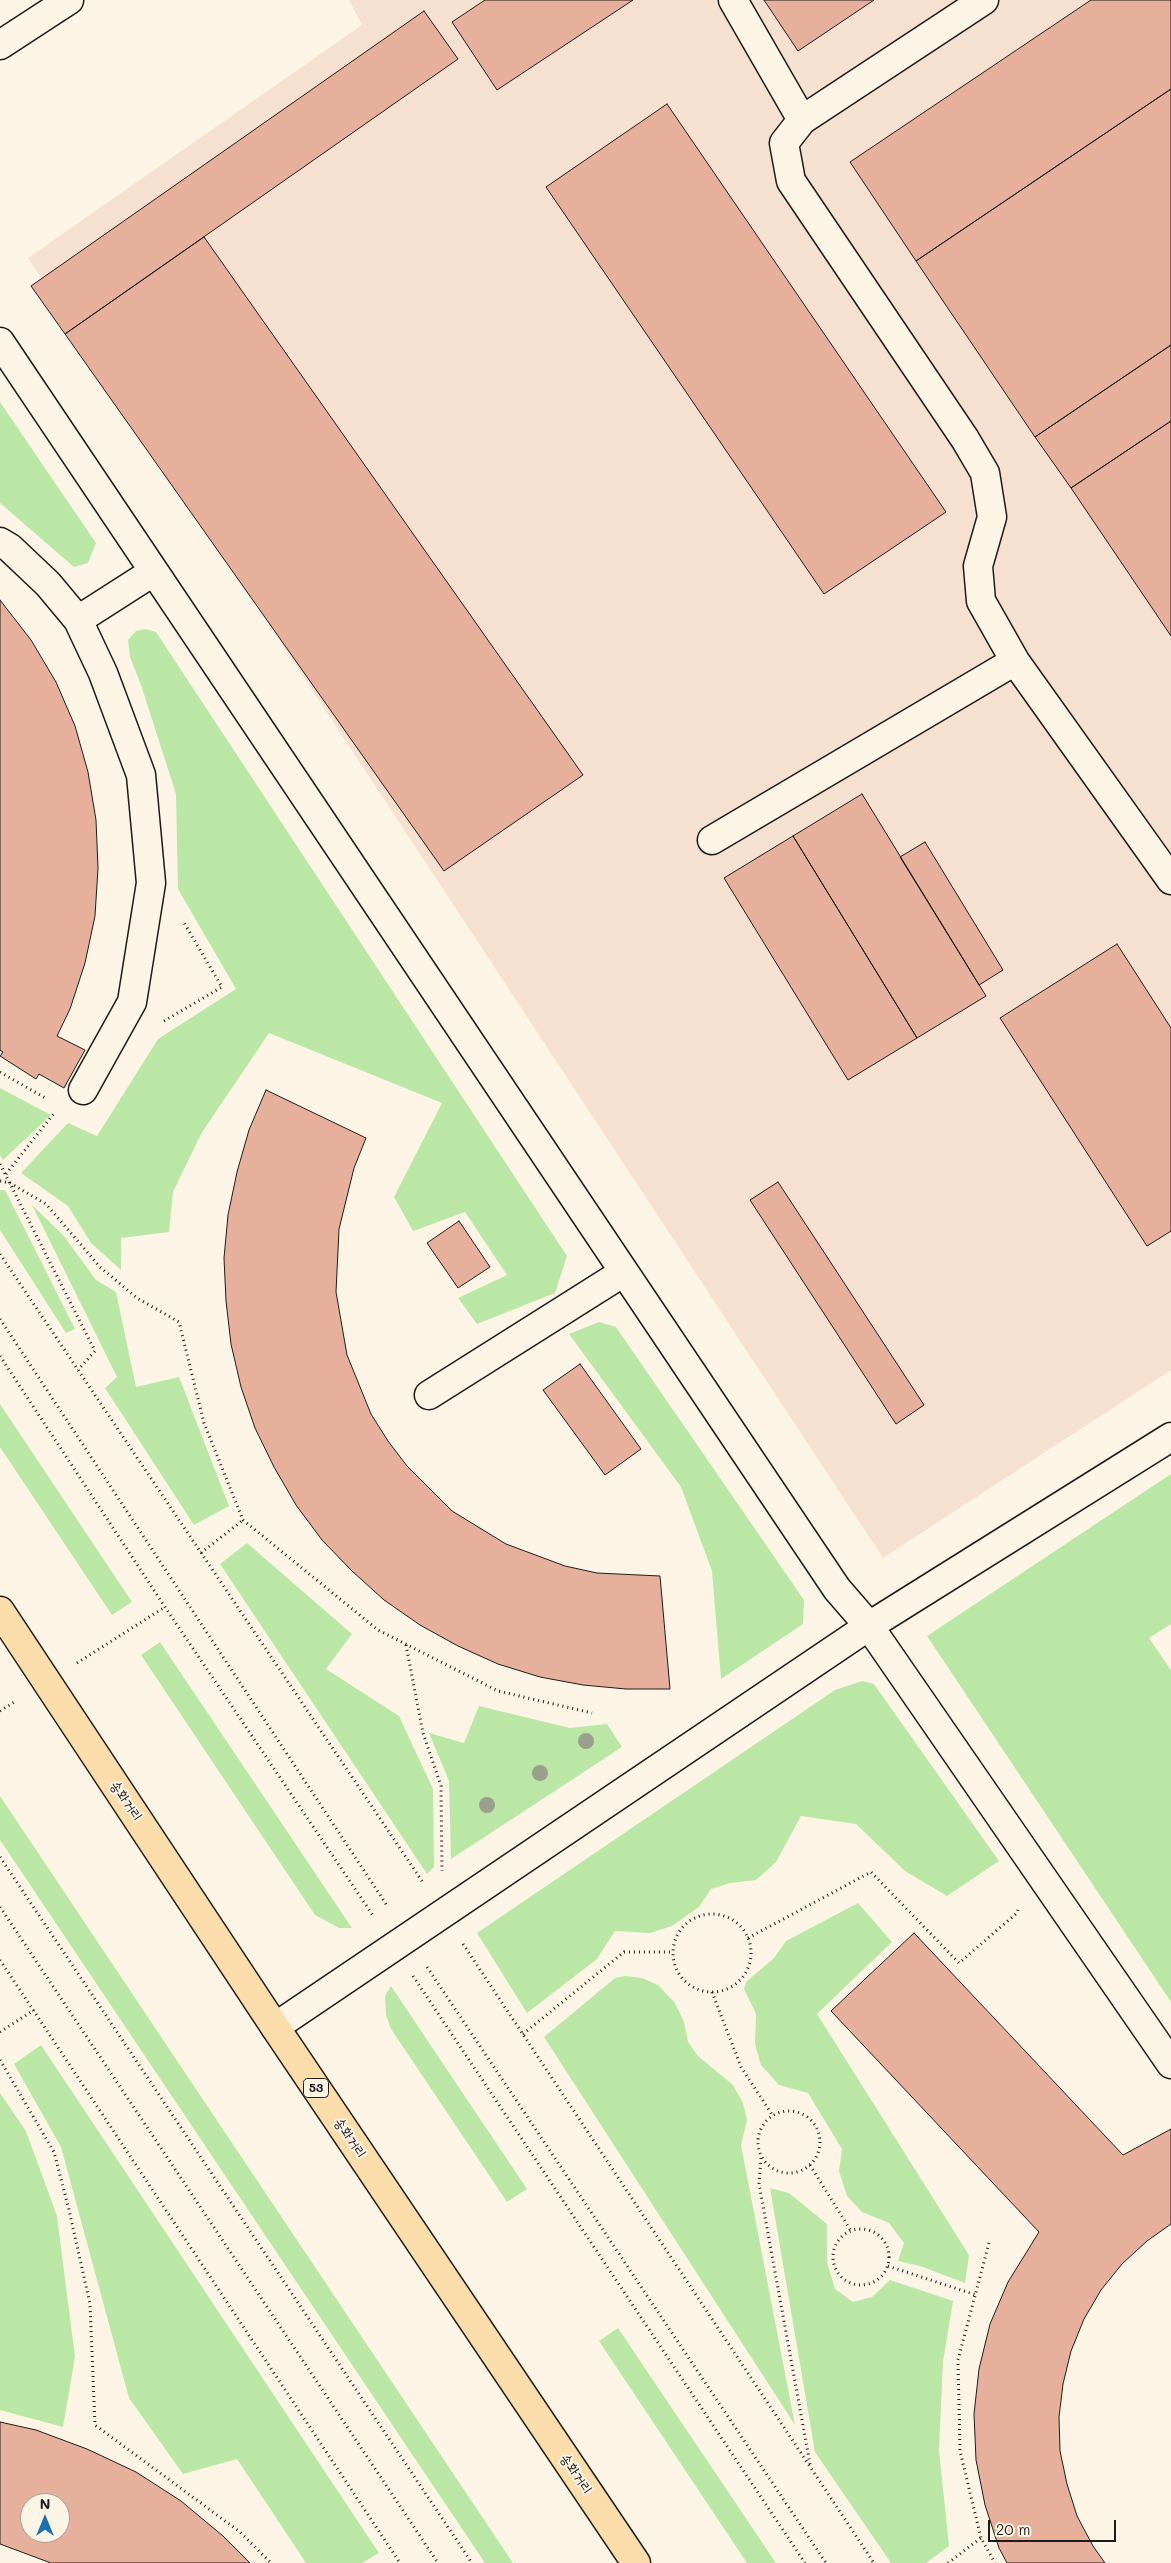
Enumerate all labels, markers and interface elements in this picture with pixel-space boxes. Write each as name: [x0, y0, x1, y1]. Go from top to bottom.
street label: 송화거리: [106, 1778, 146, 1824]
road number: 53: [304, 2078, 328, 2098]
street label: 송화거리: [330, 2115, 370, 2161]
street label: 송화거리: [556, 2451, 596, 2497]
north arrow: [20, 2493, 70, 2543]
text: N: [40, 2494, 50, 2513]
scale bar: [991, 2510, 1118, 2542]
text: 20 m: [996, 2519, 1030, 2539]

